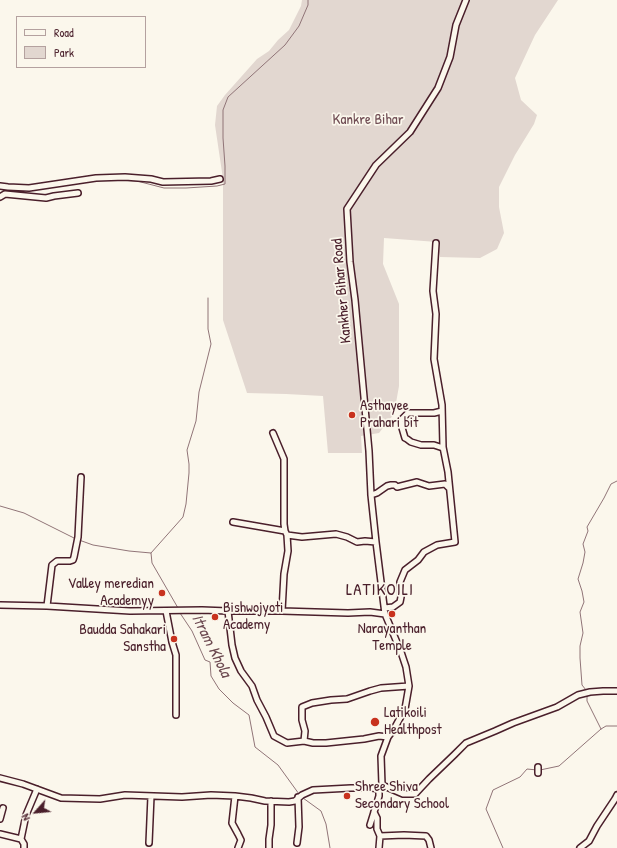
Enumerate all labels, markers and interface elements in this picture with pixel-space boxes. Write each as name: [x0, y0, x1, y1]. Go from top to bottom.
legend: [16, 16, 146, 68]
text: Road: [54, 24, 74, 41]
text: Park: [54, 44, 74, 61]
park label: Kankre Bihar: [333, 111, 403, 129]
street label: Kankher Bihar Road: [328, 238, 356, 344]
place label: Asthayee Prahari bit: [360, 397, 418, 432]
marker: Asthayee Prahari bit: [347, 410, 357, 420]
place label: Valley meredian Academyy: [68, 575, 154, 610]
district label: LATIKOILI: [346, 580, 414, 600]
marker: Valley meredian Academyy: [157, 588, 167, 598]
place label: Bishwojyoti Academy: [223, 599, 283, 634]
marker: Narayanthan Temple: [387, 609, 397, 619]
water label: Itram Khola: [187, 611, 235, 681]
marker: Bishwojyoti Academy: [210, 612, 220, 622]
place label: Narayanthan Temple: [358, 620, 426, 655]
place label: Baudda Sahakari Sanstha: [79, 621, 166, 656]
marker: Baudda Sahakari Sanstha: [169, 634, 179, 644]
place label: Latikoili Healthpost: [384, 704, 442, 739]
marker: Latikoili Healthpost: [369, 716, 381, 728]
place label: Shree Shiva Secondary School: [355, 778, 449, 813]
marker: Shree Shiva Secondary School: [342, 791, 352, 801]
north arrow: [16, 792, 56, 832]
text: N: [18, 812, 33, 823]

